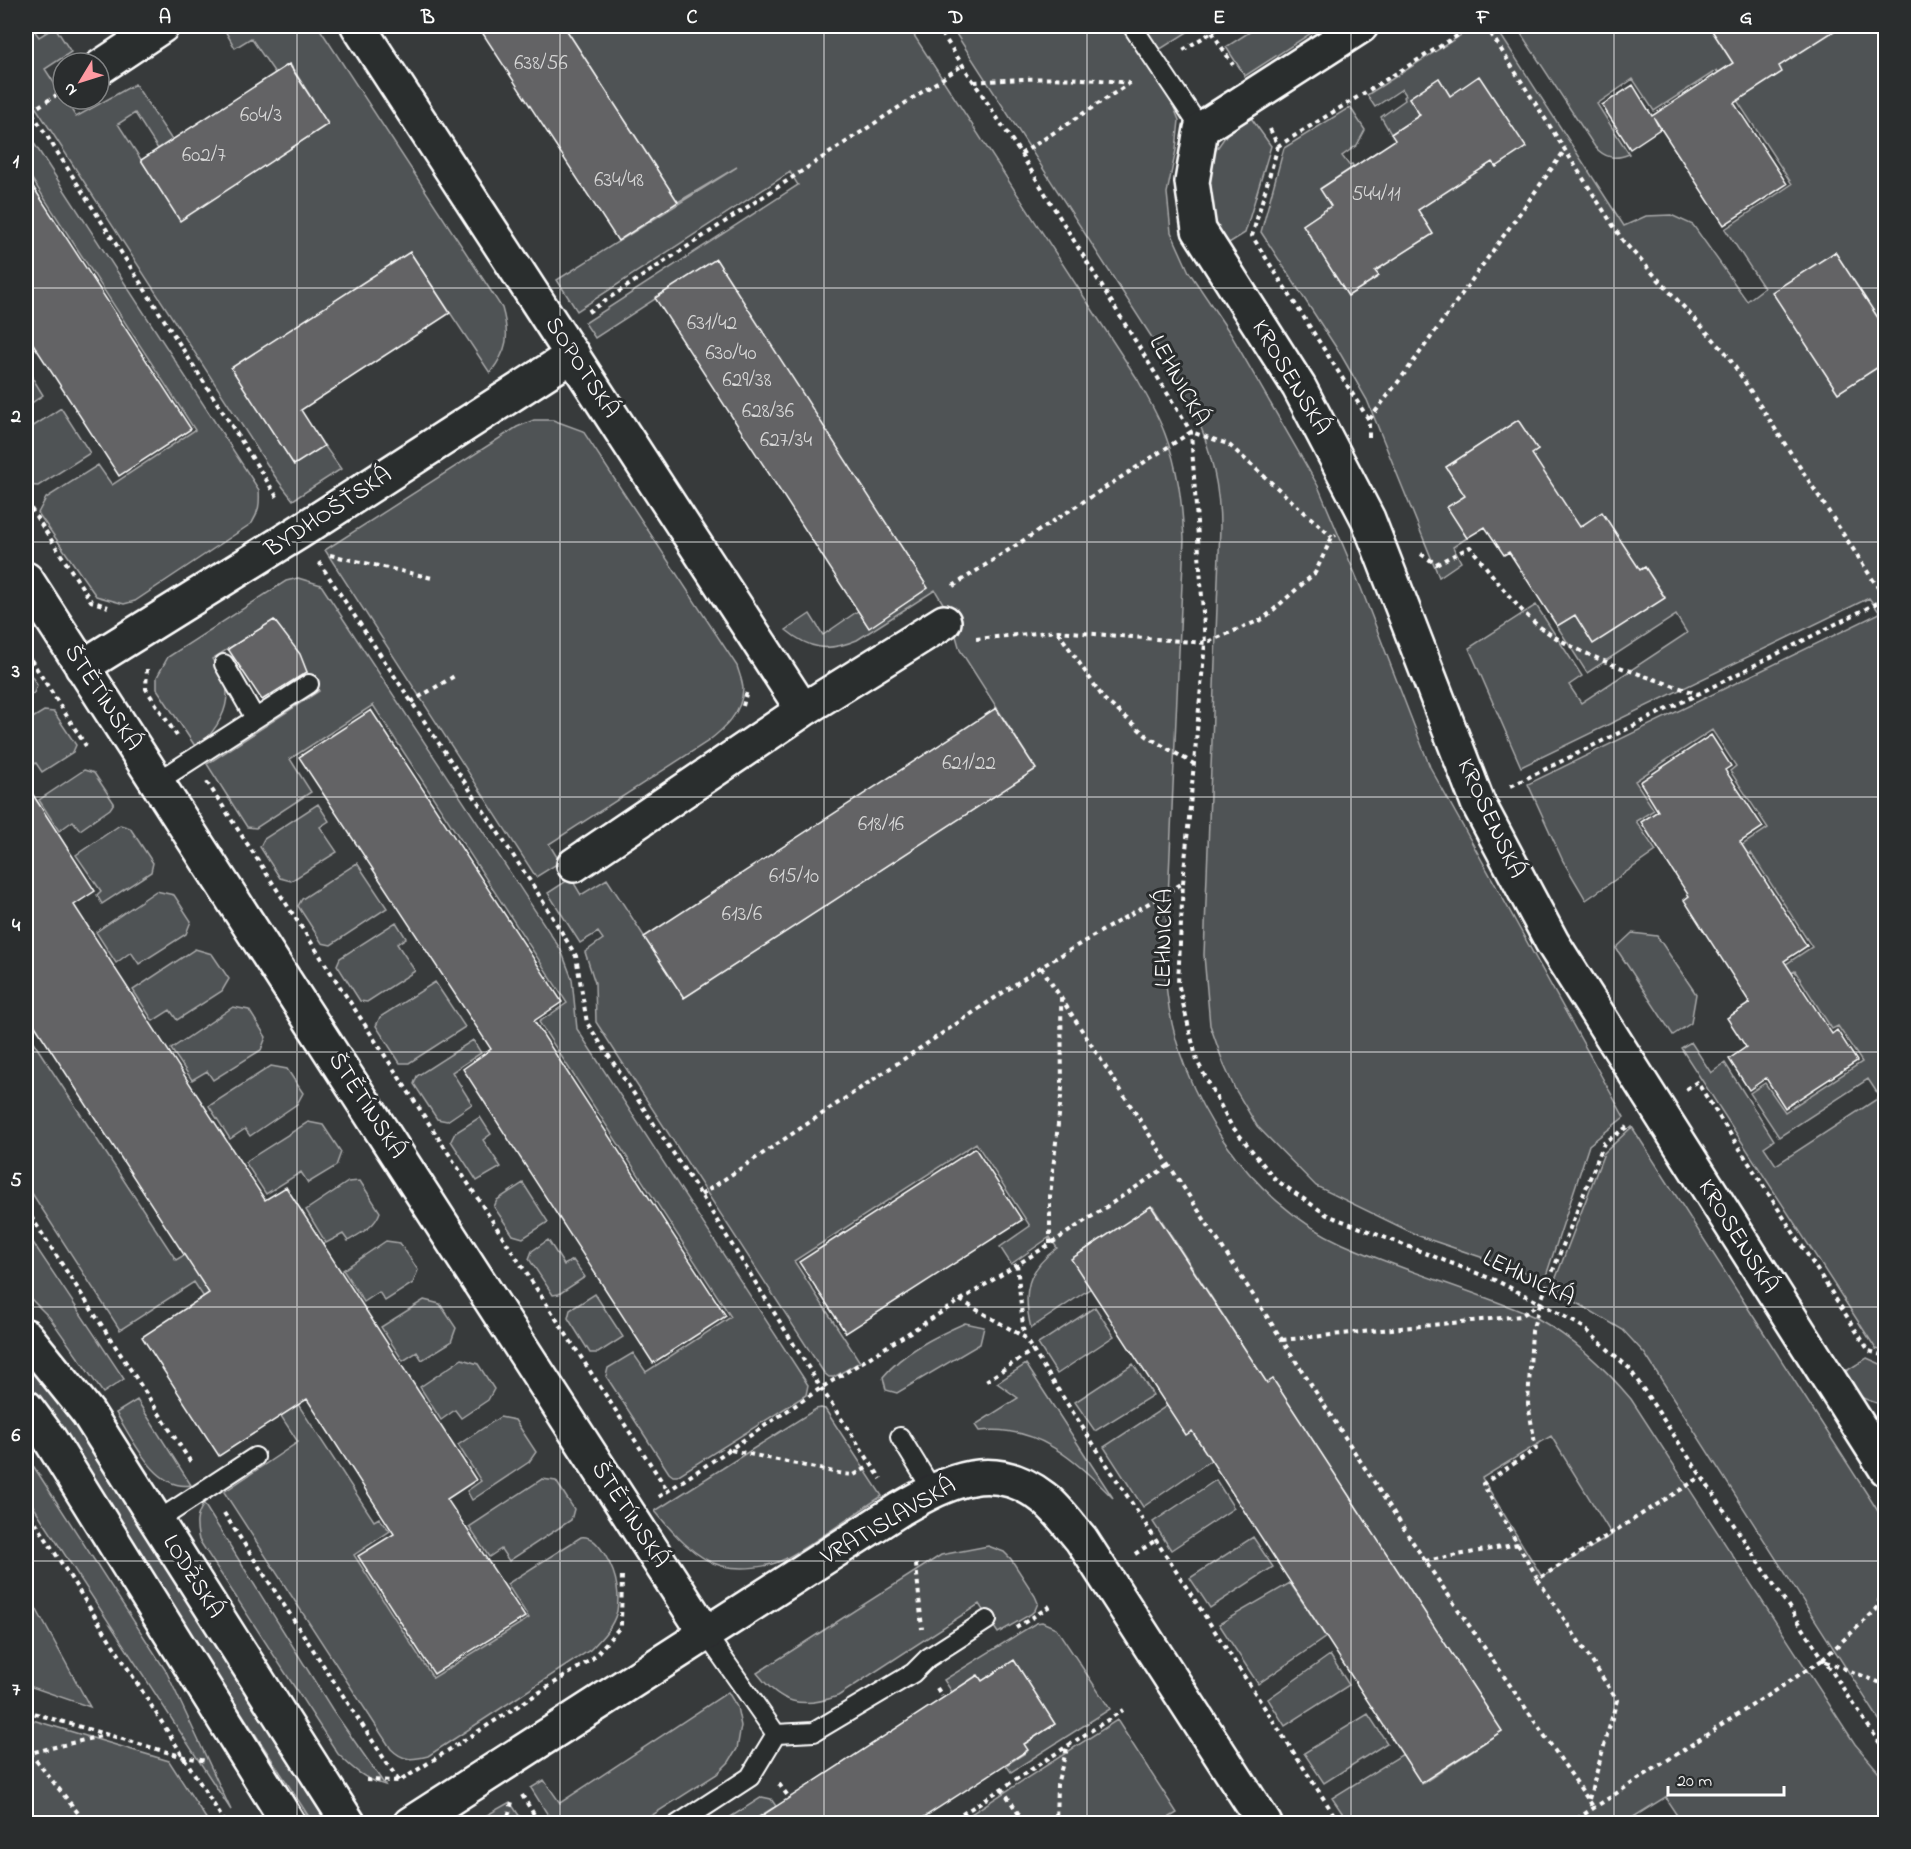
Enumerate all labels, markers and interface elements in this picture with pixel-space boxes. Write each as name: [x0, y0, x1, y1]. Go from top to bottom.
text: A: [159, 4, 171, 33]
text: B: [420, 4, 435, 33]
text: C: [687, 4, 698, 33]
text: D: [948, 4, 963, 33]
text: E: [1213, 4, 1225, 33]
text: F: [1476, 4, 1490, 33]
text: G: [1740, 4, 1753, 33]
house number: 638/56: [514, 49, 568, 79]
north arrow: [51, 51, 111, 111]
text: N: [58, 77, 84, 101]
house number: 604/3: [240, 101, 282, 131]
house number: 602/7: [182, 141, 226, 171]
text: 1: [13, 148, 20, 177]
house number: 634/48: [594, 166, 644, 196]
house number: 544/11: [1351, 180, 1401, 210]
house number: 631/42: [687, 309, 737, 339]
street label: SOPOTSKÁ: [535, 310, 627, 426]
street label: KROSENSKÁ: [1242, 314, 1338, 442]
street label: LEHNICKÁ: [1139, 329, 1217, 433]
house number: 630/40: [705, 339, 757, 369]
house number: 629/38: [722, 366, 772, 396]
house number: 628/36: [742, 397, 794, 427]
text: 2: [10, 403, 21, 432]
house number: 627/34: [760, 426, 812, 456]
street label: BYDHOŠŤSKÁ: [258, 459, 400, 568]
street label: ŠTĚTÍNSKÁ: [54, 638, 150, 758]
text: 3: [11, 658, 20, 687]
house number: 621/22: [942, 749, 996, 779]
street label: KROSENSKÁ: [1447, 753, 1533, 885]
house number: 618/16: [858, 810, 904, 840]
house number: 615/10: [769, 862, 819, 892]
street label: LEHNICKÁ: [1147, 888, 1183, 988]
house number: 613/6: [722, 900, 762, 930]
text: 4: [12, 912, 21, 941]
street label: ŠTĚTÍNSKÁ: [318, 1046, 414, 1166]
text: 5: [10, 1167, 22, 1196]
street label: KROSENSKÁ: [1688, 1173, 1786, 1301]
street label: LEHNICKÁ: [1476, 1242, 1580, 1316]
text: 6: [12, 1422, 21, 1451]
street label: ŠTĚTÍNSKÁ: [581, 1455, 677, 1575]
street label: VRATISLAVSKÁ: [814, 1469, 963, 1575]
street label: LODŽSKÁ: [152, 1528, 232, 1626]
text: 7: [12, 1676, 21, 1705]
scale bar: [1668, 1759, 1784, 1797]
text: 20 m: [1677, 1769, 1712, 1795]

